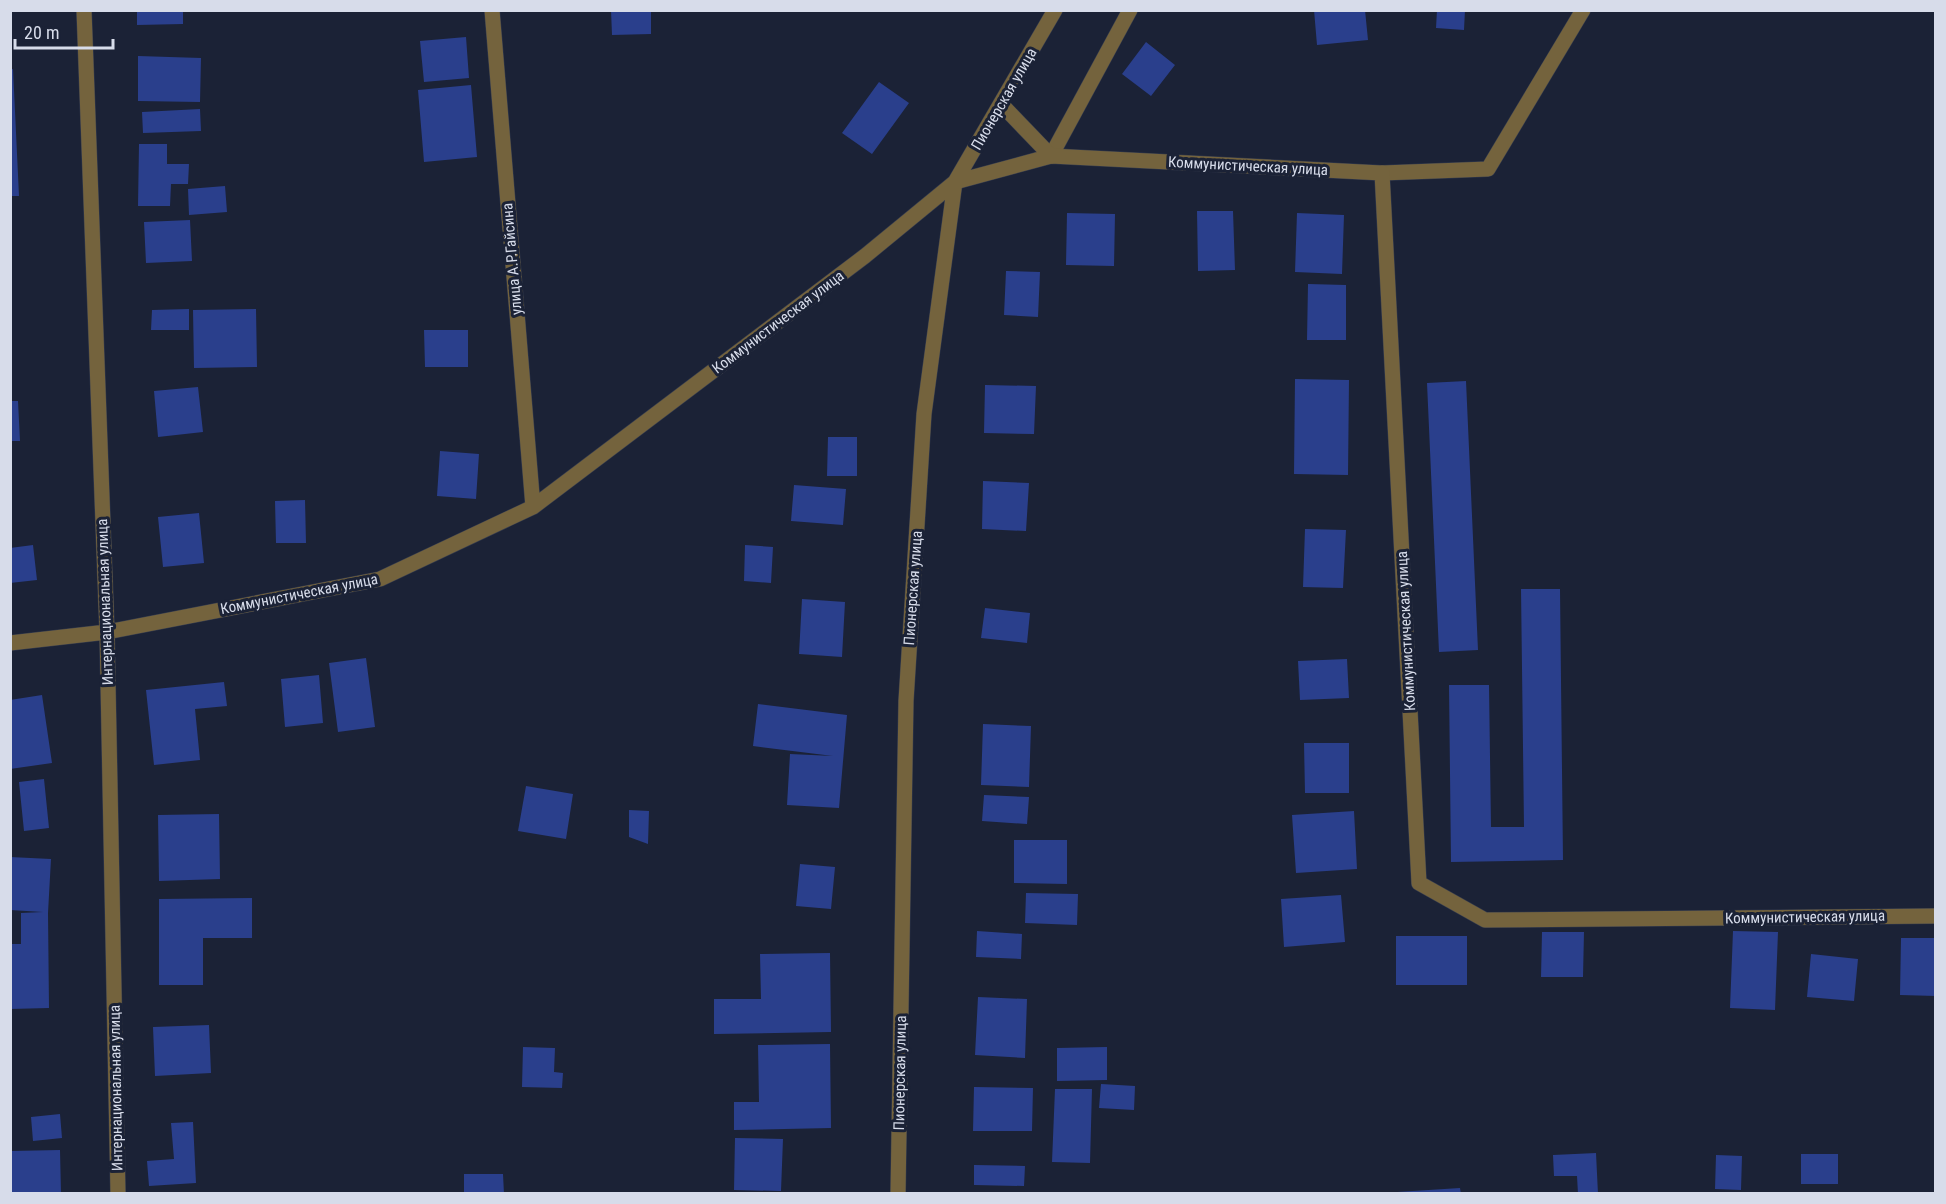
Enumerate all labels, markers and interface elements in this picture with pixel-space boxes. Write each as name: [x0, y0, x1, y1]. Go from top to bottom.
scale bar: [15, 12, 112, 50]
text: 20 m: [24, 22, 59, 43]
street label: Пионерская улица: [967, 45, 1041, 153]
street label: Коммунистическая улица: [1168, 153, 1328, 179]
street label: улица А.Р.Гайсина: [498, 202, 526, 316]
street label: Коммунистическая улица: [709, 267, 847, 377]
street label: Интернациональная улица: [93, 519, 117, 685]
street label: Пионерская улица: [900, 530, 926, 646]
street label: Коммунистическая улица: [1393, 551, 1419, 711]
street label: Коммунистическая улица: [219, 570, 379, 618]
street label: Коммунистическая улица: [1725, 907, 1885, 927]
street label: Интернациональная улица: [106, 1005, 126, 1171]
street label: Пионерская улица: [890, 1015, 910, 1131]

